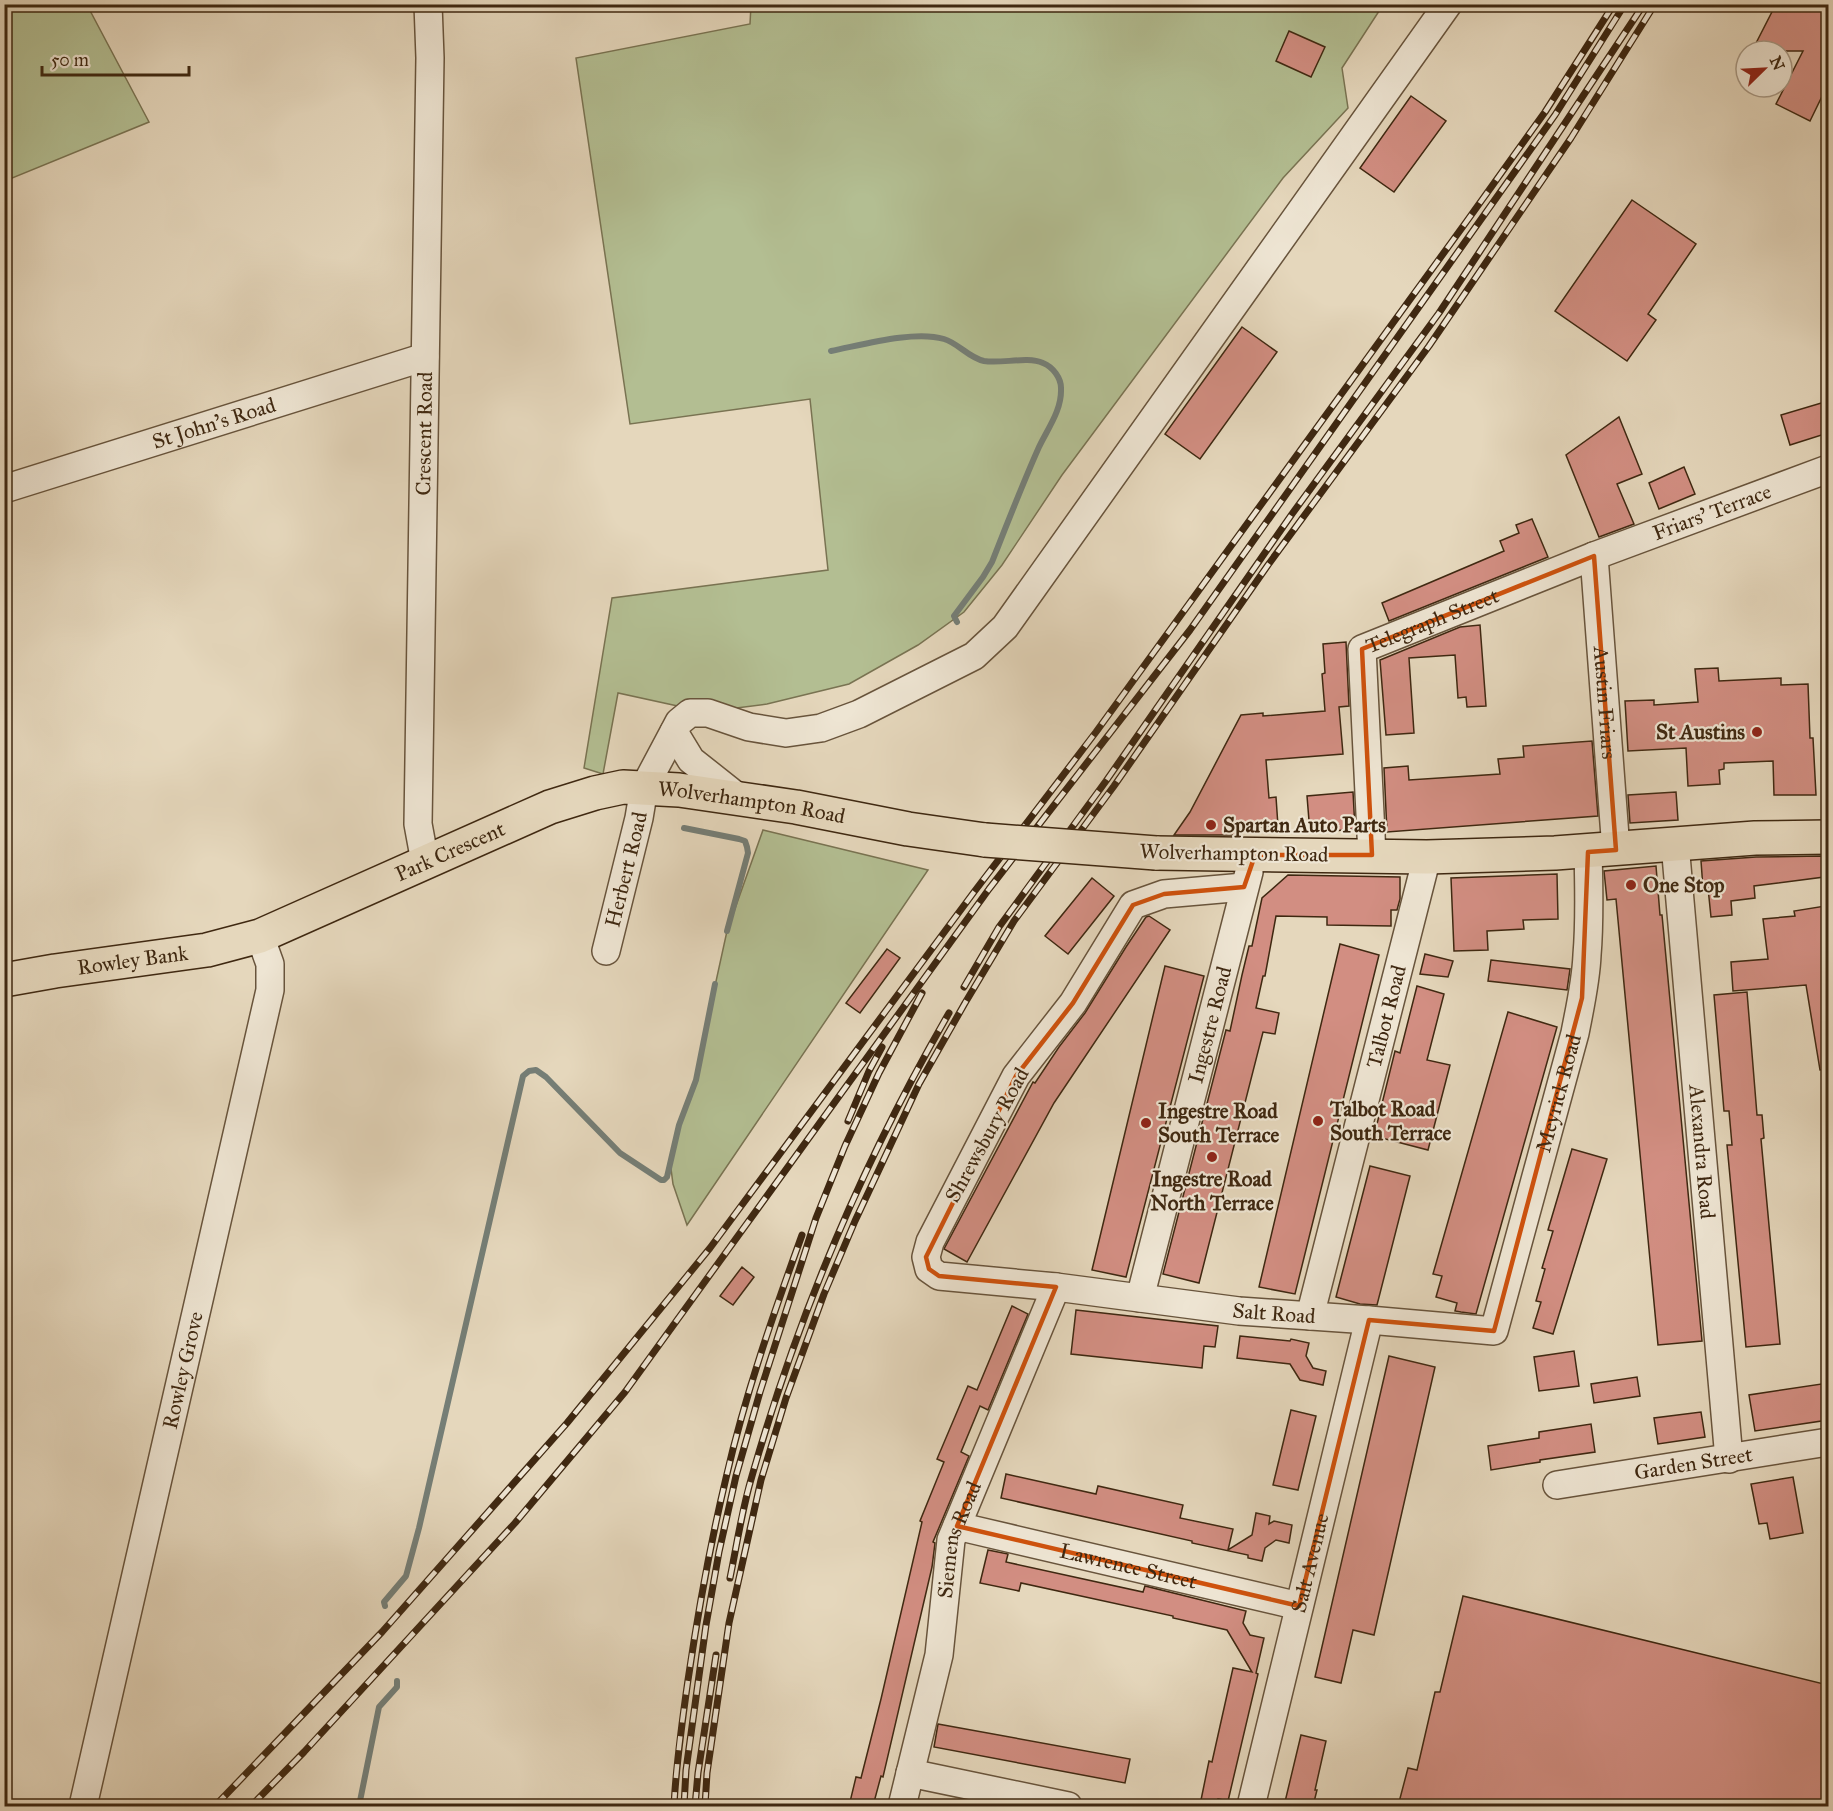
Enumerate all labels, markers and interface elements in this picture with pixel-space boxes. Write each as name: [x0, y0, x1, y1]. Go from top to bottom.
scale bar: [42, 39, 189, 77]
north arrow: [1734, 39, 1794, 99]
text: 50 m: [51, 49, 89, 71]
text: N: [1766, 53, 1789, 74]
street label: Crescent Road: [410, 371, 438, 496]
street label: St John's Road: [149, 392, 279, 455]
street label: Friars' Terrace: [1649, 478, 1775, 546]
street label: Telegraph Street: [1362, 582, 1503, 659]
street label: Austin Friars: [1588, 644, 1622, 760]
place label: St Austins: [1656, 719, 1745, 745]
marker: St Austins: [1750, 725, 1764, 739]
street label: Wolverhampton Road: [658, 776, 848, 829]
street label: Herbert Road: [599, 809, 653, 930]
place label: Spartan Auto Parts: [1223, 812, 1386, 838]
street label: Park Crescent: [391, 816, 509, 887]
marker: Spartan Auto Parts: [1204, 818, 1218, 832]
street label: Wolverhampton Road: [1139, 838, 1329, 868]
place label: One Stop: [1643, 872, 1725, 898]
marker: One Stop: [1624, 878, 1638, 892]
street label: Rowley Bank: [75, 940, 190, 981]
street label: Talbot Road: [1361, 962, 1412, 1071]
street label: Ingestre Road: [1182, 963, 1237, 1086]
street label: Meyrick Road: [1530, 1031, 1587, 1155]
street label: Shrewsbury Road: [939, 1063, 1035, 1207]
street label: Alexandra Road: [1683, 1083, 1721, 1220]
place label: Talbot Road South Terrace: [1329, 1096, 1452, 1146]
place label: Ingestre Road South Terrace: [1158, 1098, 1280, 1148]
marker: Talbot Road South Terrace: [1311, 1114, 1325, 1128]
marker: Ingestre Road South Terrace: [1139, 1116, 1153, 1130]
marker: Ingestre Road North Terrace: [1205, 1150, 1219, 1164]
place label: Ingestre Road North Terrace: [1150, 1166, 1274, 1216]
street label: Salt Road: [1231, 1297, 1317, 1329]
street label: Rowley Grove: [157, 1309, 209, 1432]
street label: Garden Street: [1632, 1441, 1755, 1486]
street label: Siemens Road: [932, 1477, 987, 1600]
street label: Salt Avenue: [1285, 1510, 1335, 1616]
street label: Lawrence Street: [1057, 1537, 1200, 1595]

